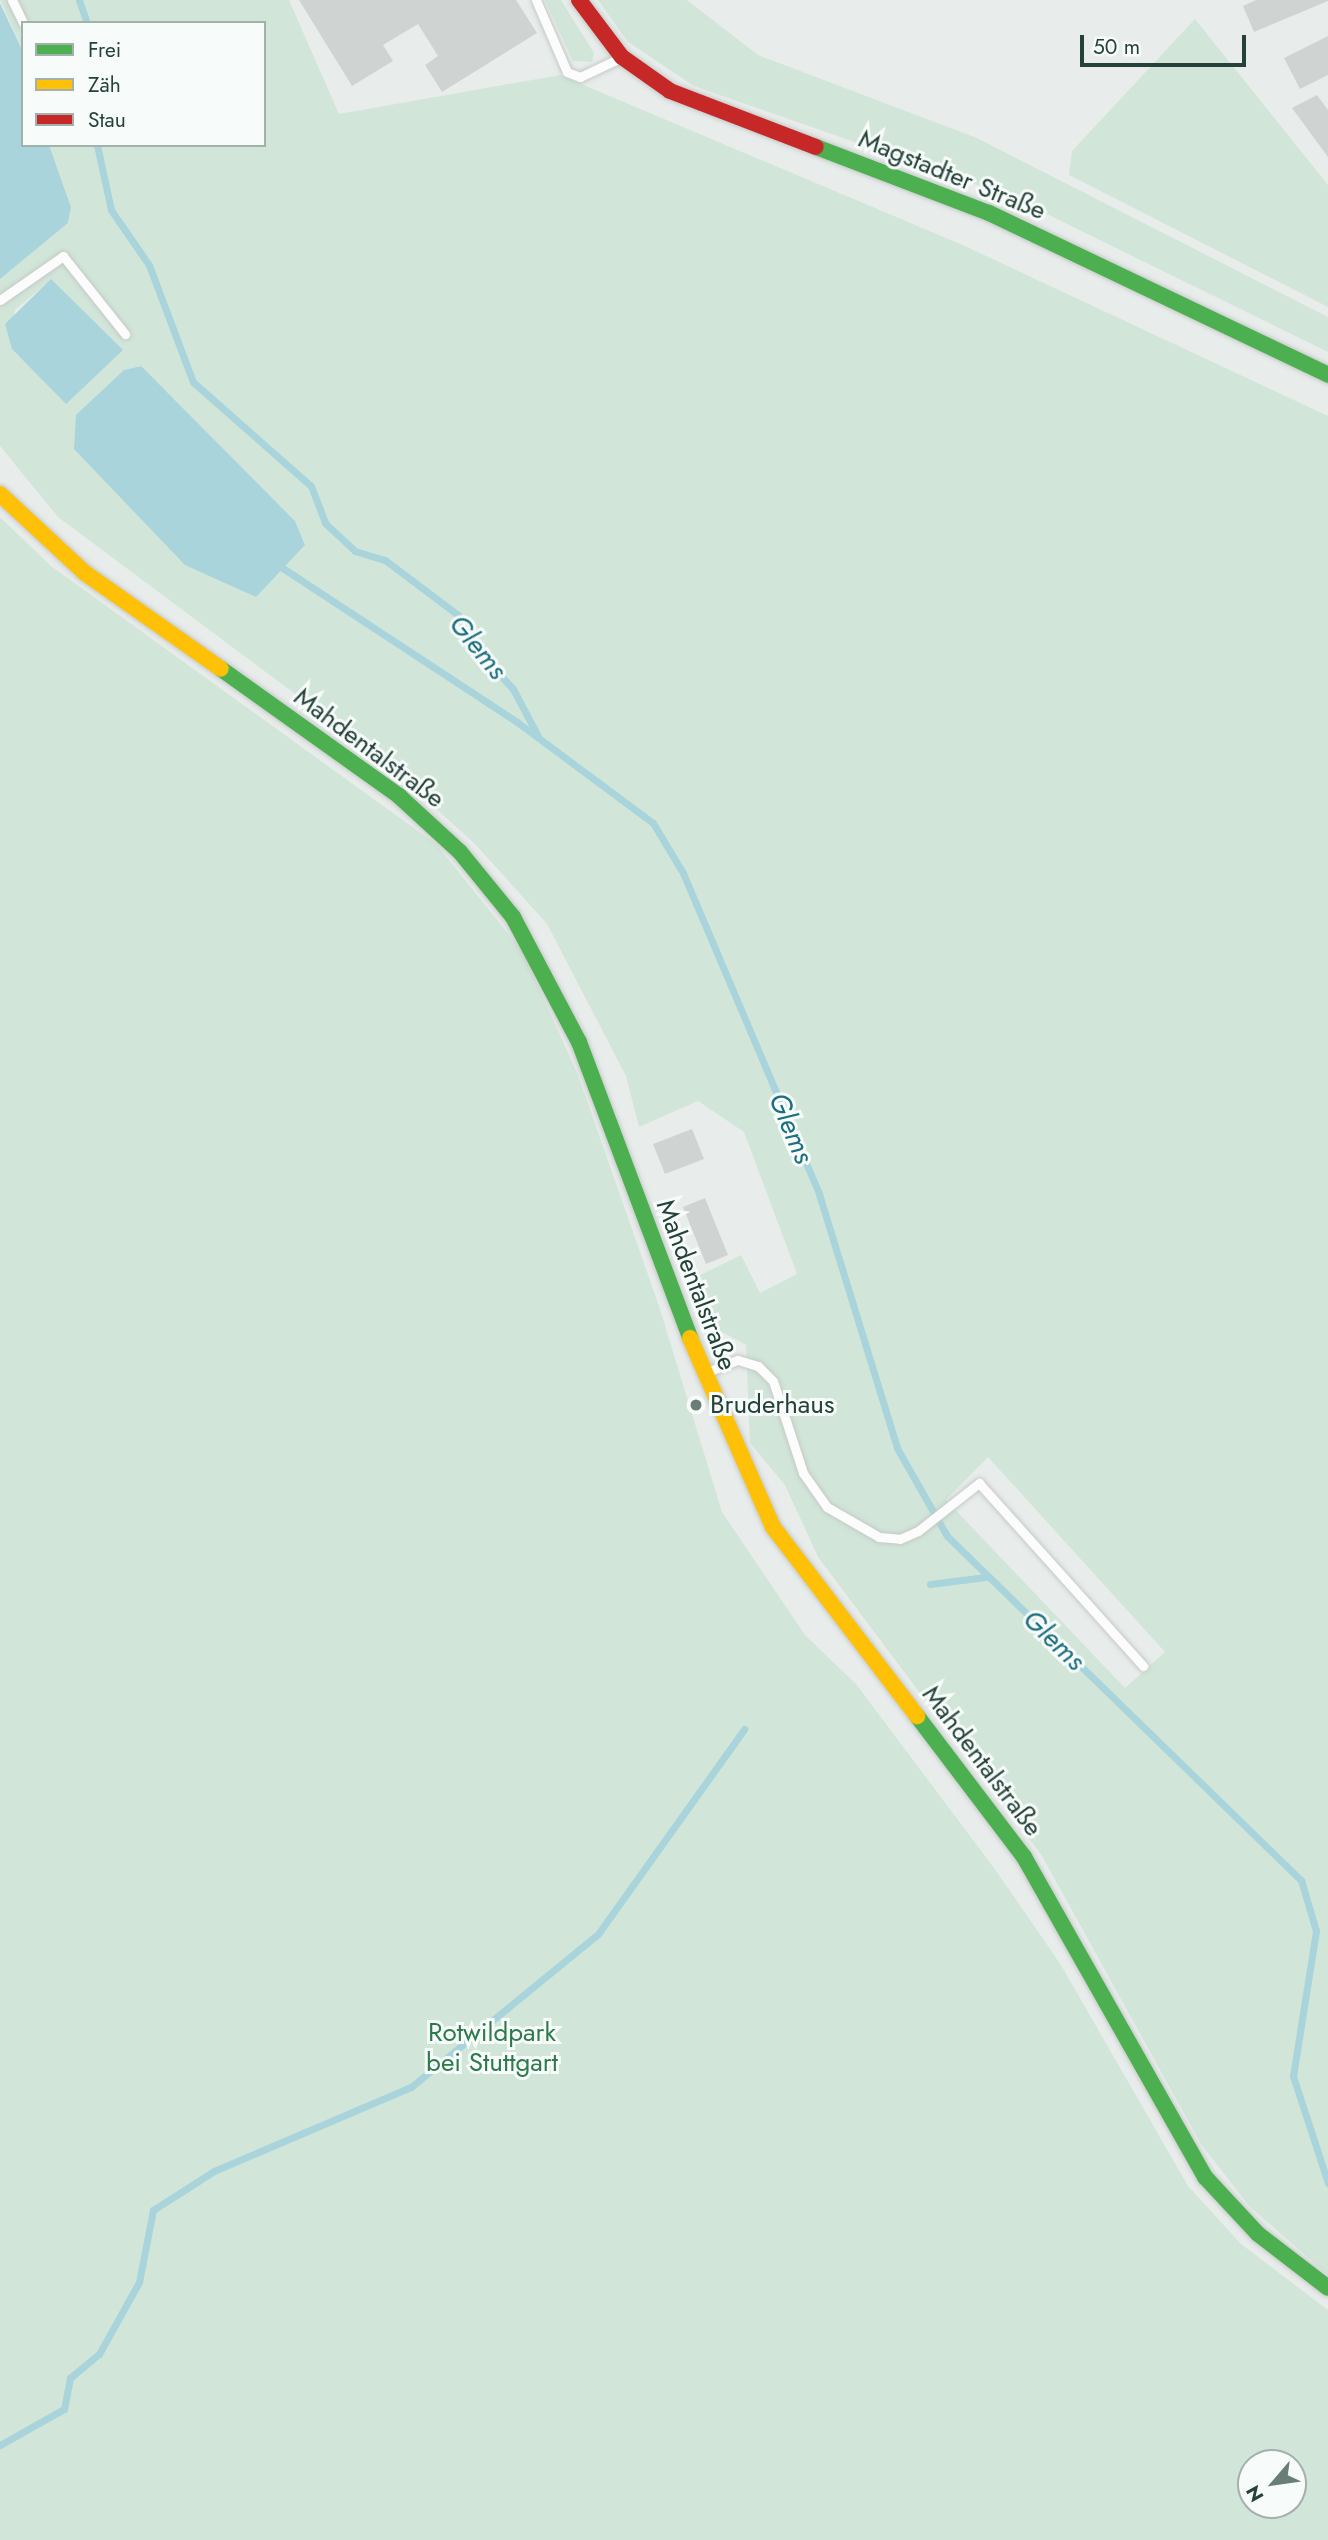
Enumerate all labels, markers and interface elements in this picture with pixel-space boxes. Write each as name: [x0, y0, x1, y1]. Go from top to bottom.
legend: [21, 21, 266, 147]
scale bar: [1083, 21, 1249, 65]
text: 50 m: [1093, 32, 1140, 62]
text: Frei: [88, 35, 121, 65]
text: Zäh: [88, 70, 121, 100]
text: Stau: [88, 105, 126, 135]
street label: Magstadter Straße: [854, 123, 1050, 227]
water label: Glems: [442, 608, 514, 686]
street label: Mahdentalstraße: [288, 681, 450, 815]
water label: Glems: [761, 1088, 821, 1168]
street label: Mahdentalstraße: [649, 1195, 743, 1375]
place label: Bruderhaus: [710, 1389, 834, 1421]
marker: Bruderhaus: [688, 1397, 704, 1413]
water label: Glems: [1016, 1602, 1092, 1678]
street label: Mahdentalstraße: [915, 1680, 1049, 1842]
park label: Rotwildpark bei Stuttgart: [426, 2017, 558, 2078]
north arrow: [1237, 2449, 1307, 2519]
text: N: [1239, 2480, 1270, 2507]

